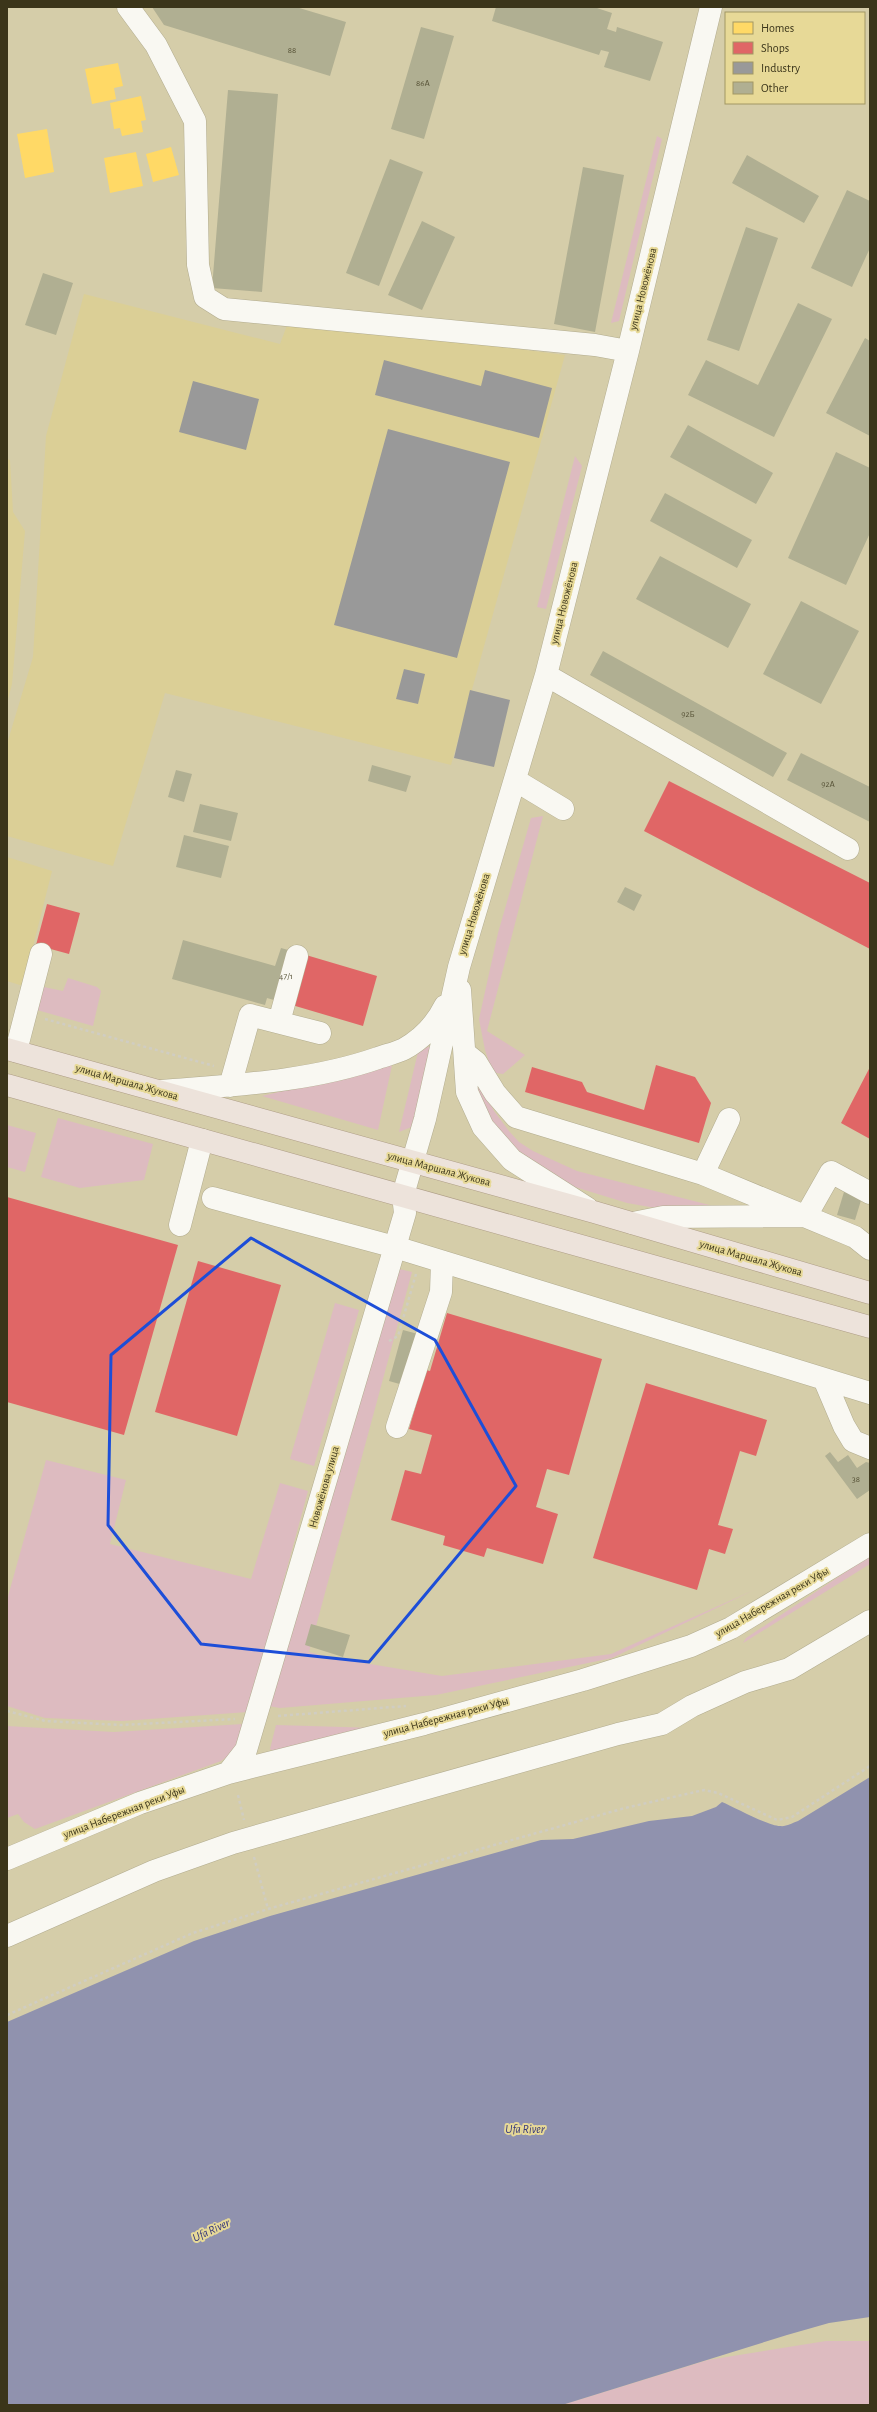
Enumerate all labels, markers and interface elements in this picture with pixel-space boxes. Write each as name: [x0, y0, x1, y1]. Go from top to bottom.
legend: [725, 12, 865, 104]
text: Homes: [761, 22, 794, 34]
text: Shops: [761, 42, 789, 54]
house number: 88: [288, 46, 296, 55]
text: Industry: [761, 62, 800, 75]
house number: 86А: [416, 79, 431, 88]
text: Other: [761, 82, 788, 94]
street label: улица Новожёнова: [627, 247, 659, 332]
street label: улица Новожёнова: [548, 561, 580, 646]
house number: 92Б: [681, 710, 695, 719]
house number: 92А: [821, 780, 836, 789]
street label: улица Новожёнова: [456, 872, 492, 957]
house number: 47/1: [279, 972, 293, 981]
street label: улица Маршала Жукова: [74, 1062, 179, 1102]
street label: улица Маршала Жукова: [385, 1150, 492, 1188]
street label: улица Маршала Жукова: [698, 1238, 803, 1278]
street label: Новожёнова улица: [307, 1445, 341, 1529]
house number: 38: [852, 1475, 860, 1484]
street label: улица Набережная реки Уфы: [713, 1565, 831, 1639]
street label: улица Набережная реки Уфы: [381, 1695, 510, 1739]
street label: улица Набережная реки Уфы: [61, 1784, 186, 1841]
water label: Ufa River: [505, 2123, 546, 2135]
water label: Ufa River: [191, 2216, 232, 2244]

